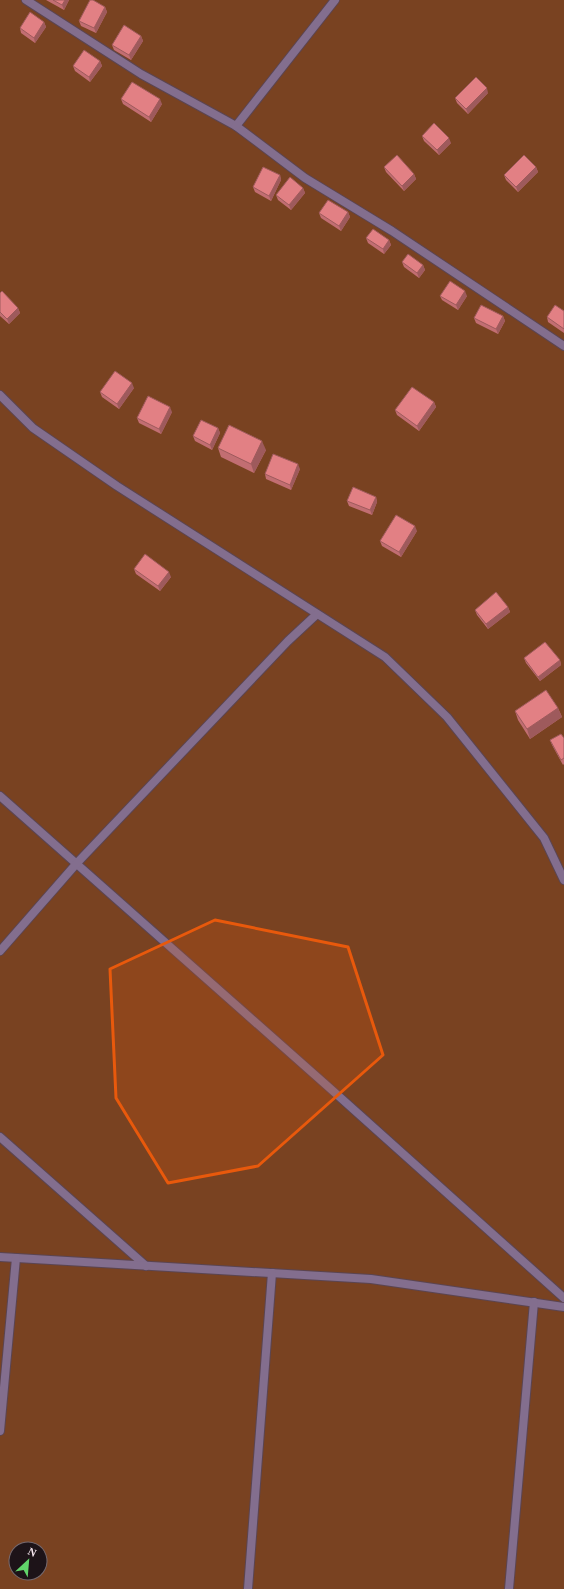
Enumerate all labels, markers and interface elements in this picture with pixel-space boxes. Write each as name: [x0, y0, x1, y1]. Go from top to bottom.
north arrow: [8, 1541, 48, 1581]
text: N: [26, 1545, 39, 1559]

